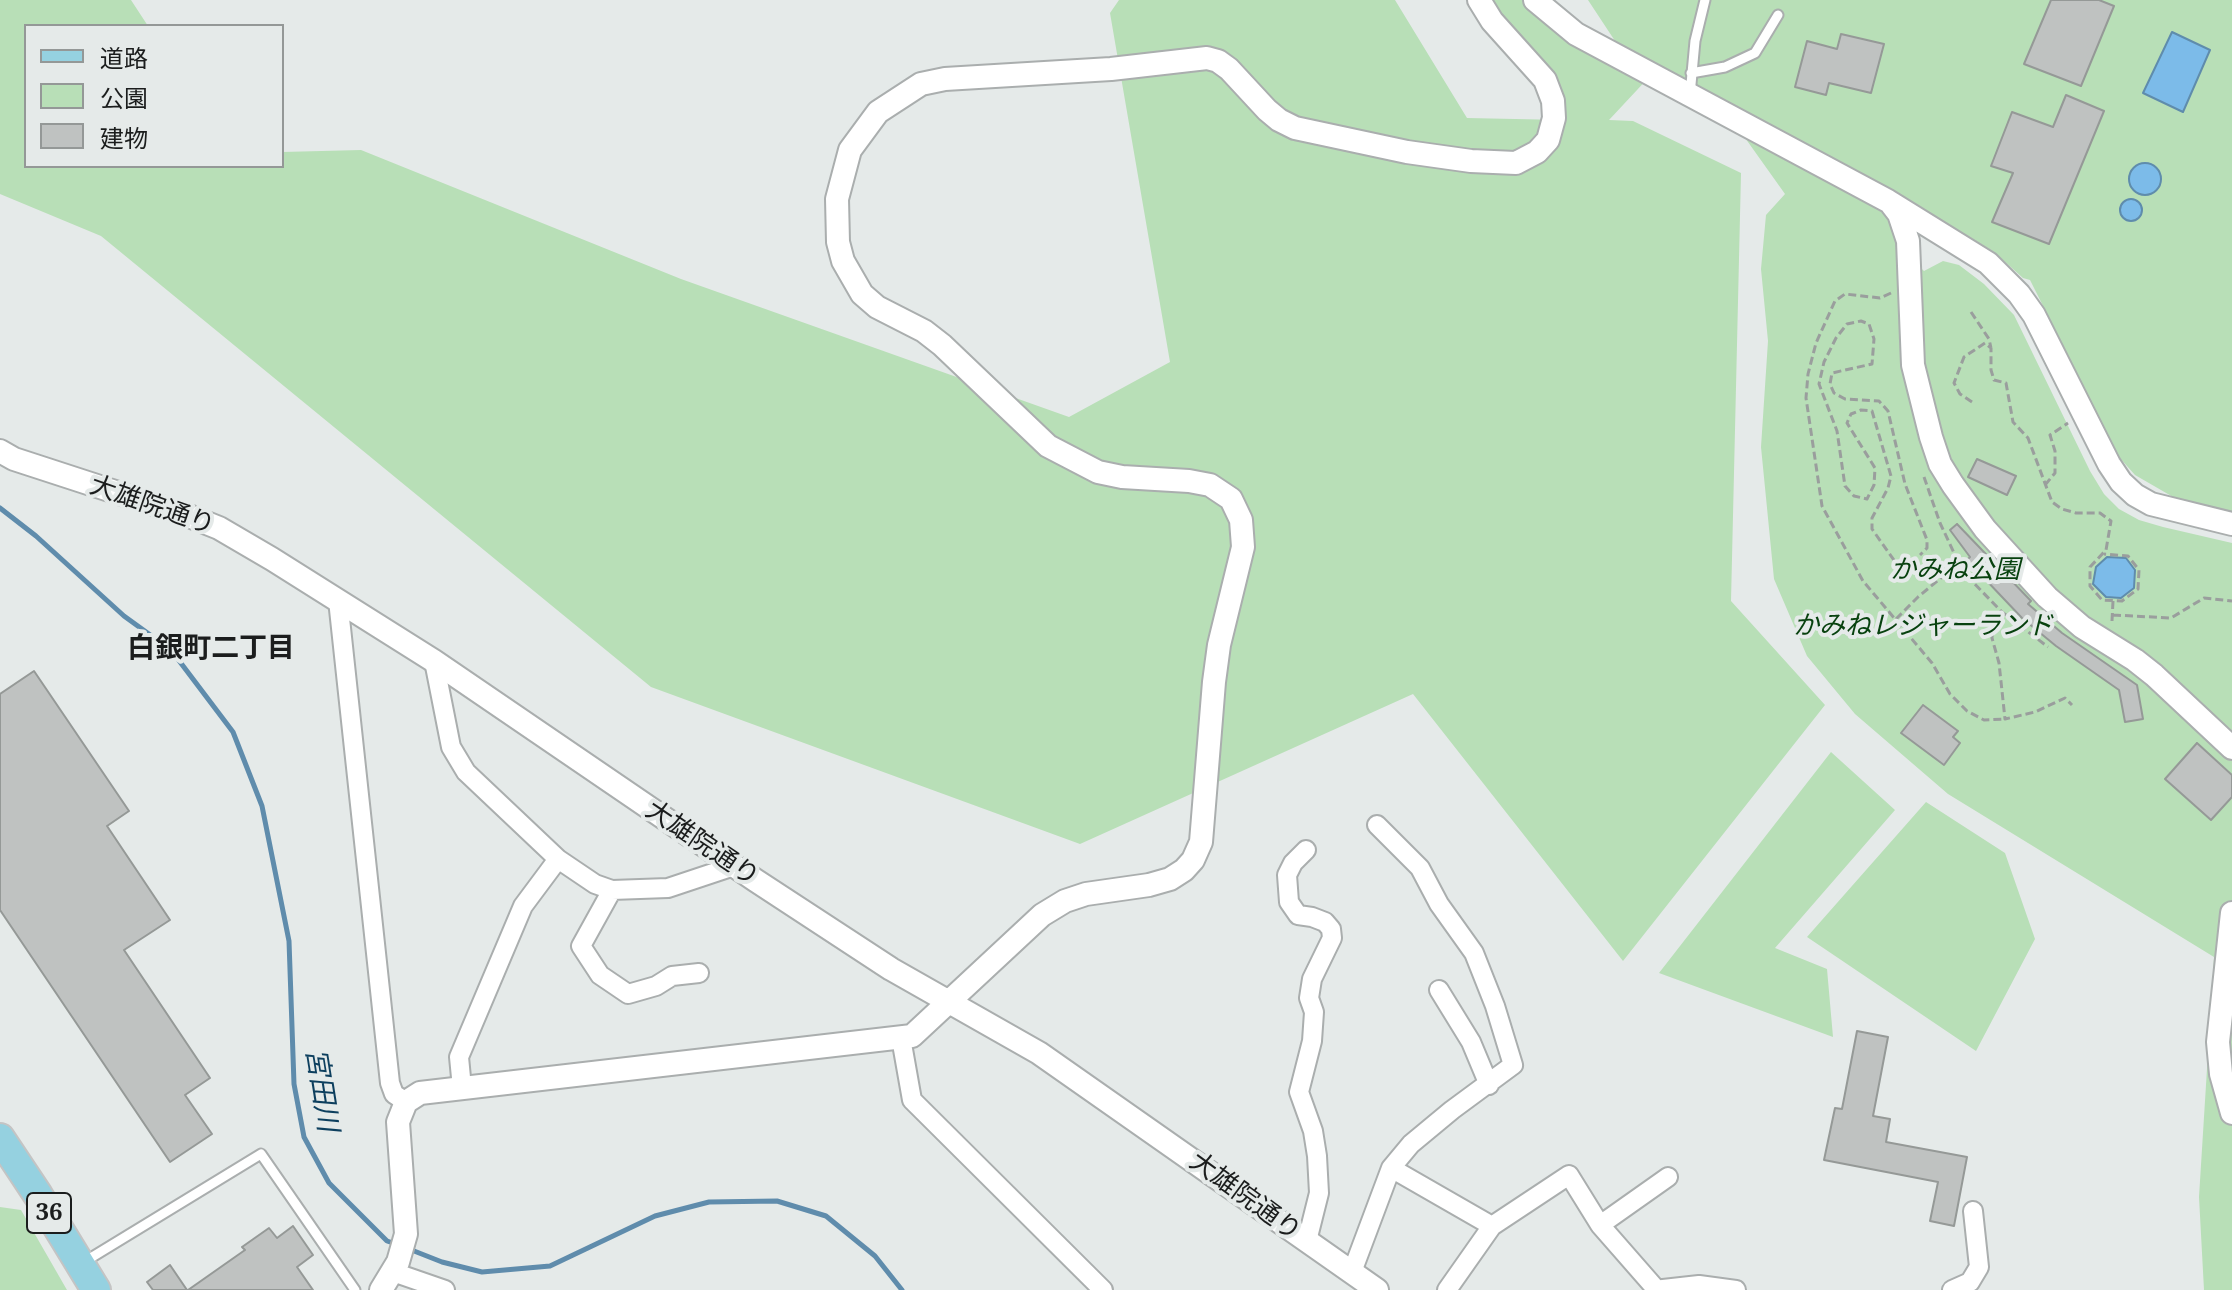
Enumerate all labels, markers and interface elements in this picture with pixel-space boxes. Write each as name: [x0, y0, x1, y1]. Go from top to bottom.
legend: [24, 24, 284, 168]
text: 道路: [100, 41, 148, 74]
text: 公園: [100, 81, 148, 114]
text: 建物: [100, 121, 148, 154]
street label: 大雄院通り: [85, 470, 219, 542]
park label: かみね公園: [1890, 555, 2020, 587]
park label: かみねレジャーランド: [1793, 611, 2053, 643]
district label: 白銀町二丁目: [127, 632, 295, 666]
street label: 大雄院通り: [639, 795, 765, 893]
water label: 宮田川: [298, 1046, 344, 1134]
street label: 大雄院通り: [1183, 1146, 1307, 1248]
road number: 36: [27, 1193, 71, 1233]

